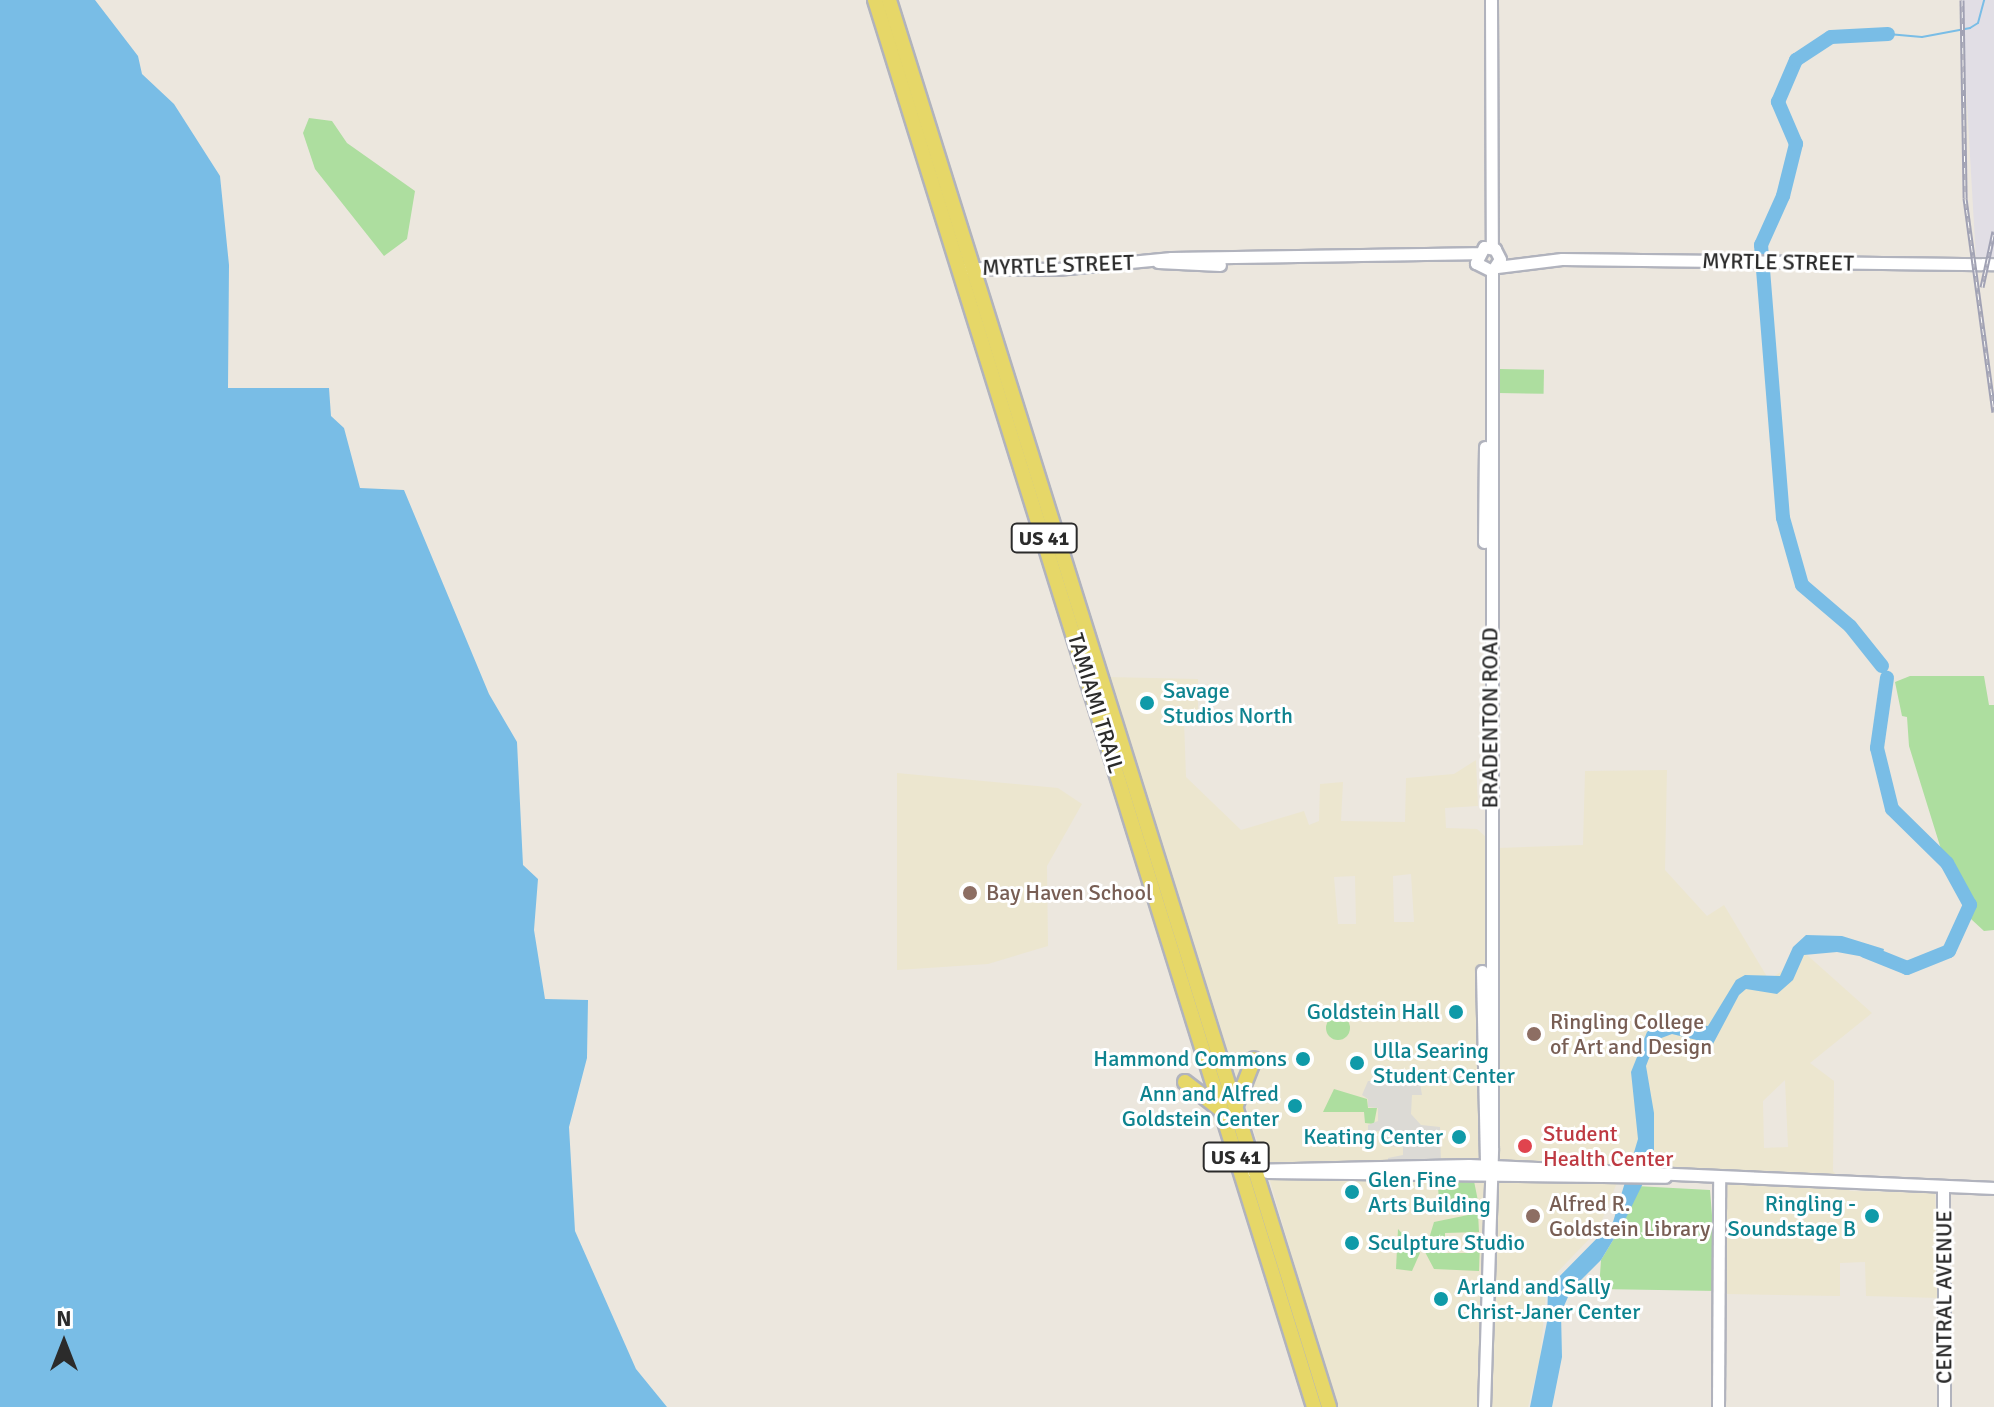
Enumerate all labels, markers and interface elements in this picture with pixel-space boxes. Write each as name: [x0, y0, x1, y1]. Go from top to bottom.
street label: MYRTLE STREET: [1702, 247, 1854, 277]
street label: MYRTLE STREET: [982, 249, 1134, 281]
road number: US 41: [1010, 522, 1078, 554]
street label: BRADENTON ROAD: [1477, 628, 1503, 808]
street label: TAMIAMI TRAIL: [1062, 630, 1130, 776]
place label: Savage Studios North: [1163, 677, 1293, 728]
marker: Savage Studios North: [1138, 694, 1156, 712]
place label: Bay Haven School: [986, 880, 1152, 906]
marker: Bay Haven School: [961, 884, 979, 902]
place label: Goldstein Hall: [1307, 999, 1440, 1025]
marker: Goldstein Hall: [1447, 1003, 1465, 1021]
place label: Ringling College of Art and Design: [1550, 1008, 1712, 1060]
marker: Ringling College of Art and Design: [1525, 1025, 1543, 1043]
place label: Ulla Searing Student Center: [1373, 1037, 1515, 1088]
place label: Hammond Commons: [1093, 1046, 1287, 1072]
marker: Hammond Commons: [1294, 1050, 1312, 1068]
marker: Ulla Searing Student Center: [1348, 1054, 1366, 1072]
place label: Ann and Alfred Goldstein Center: [1122, 1080, 1279, 1132]
marker: Ann and Alfred Goldstein Center: [1286, 1097, 1304, 1115]
place label: Student Health Center: [1543, 1120, 1673, 1172]
place label: Keating Center: [1303, 1124, 1443, 1150]
marker: Keating Center: [1450, 1128, 1468, 1146]
marker: Student Health Center: [1514, 1135, 1536, 1157]
road number: US 41: [1202, 1141, 1270, 1173]
place label: Glen Fine Arts Building: [1368, 1166, 1491, 1218]
marker: Glen Fine Arts Building: [1343, 1183, 1361, 1201]
place label: Alfred R. Goldstein Library: [1549, 1190, 1710, 1242]
place label: Ringling - Soundstage B: [1727, 1190, 1856, 1242]
marker: Alfred R. Goldstein Library: [1524, 1207, 1542, 1225]
marker: Ringling - Soundstage B: [1863, 1207, 1881, 1225]
street label: CENTRAL AVENUE: [1931, 1210, 1957, 1384]
place label: Sculpture Studio: [1368, 1230, 1525, 1256]
marker: Sculpture Studio: [1343, 1234, 1361, 1252]
place label: Arland and Sally Christ-Janer Center: [1457, 1273, 1640, 1324]
marker: Arland and Sally Christ-Janer Center: [1432, 1290, 1450, 1308]
north arrow: [24, 1303, 104, 1383]
text: N: [56, 1305, 72, 1332]

